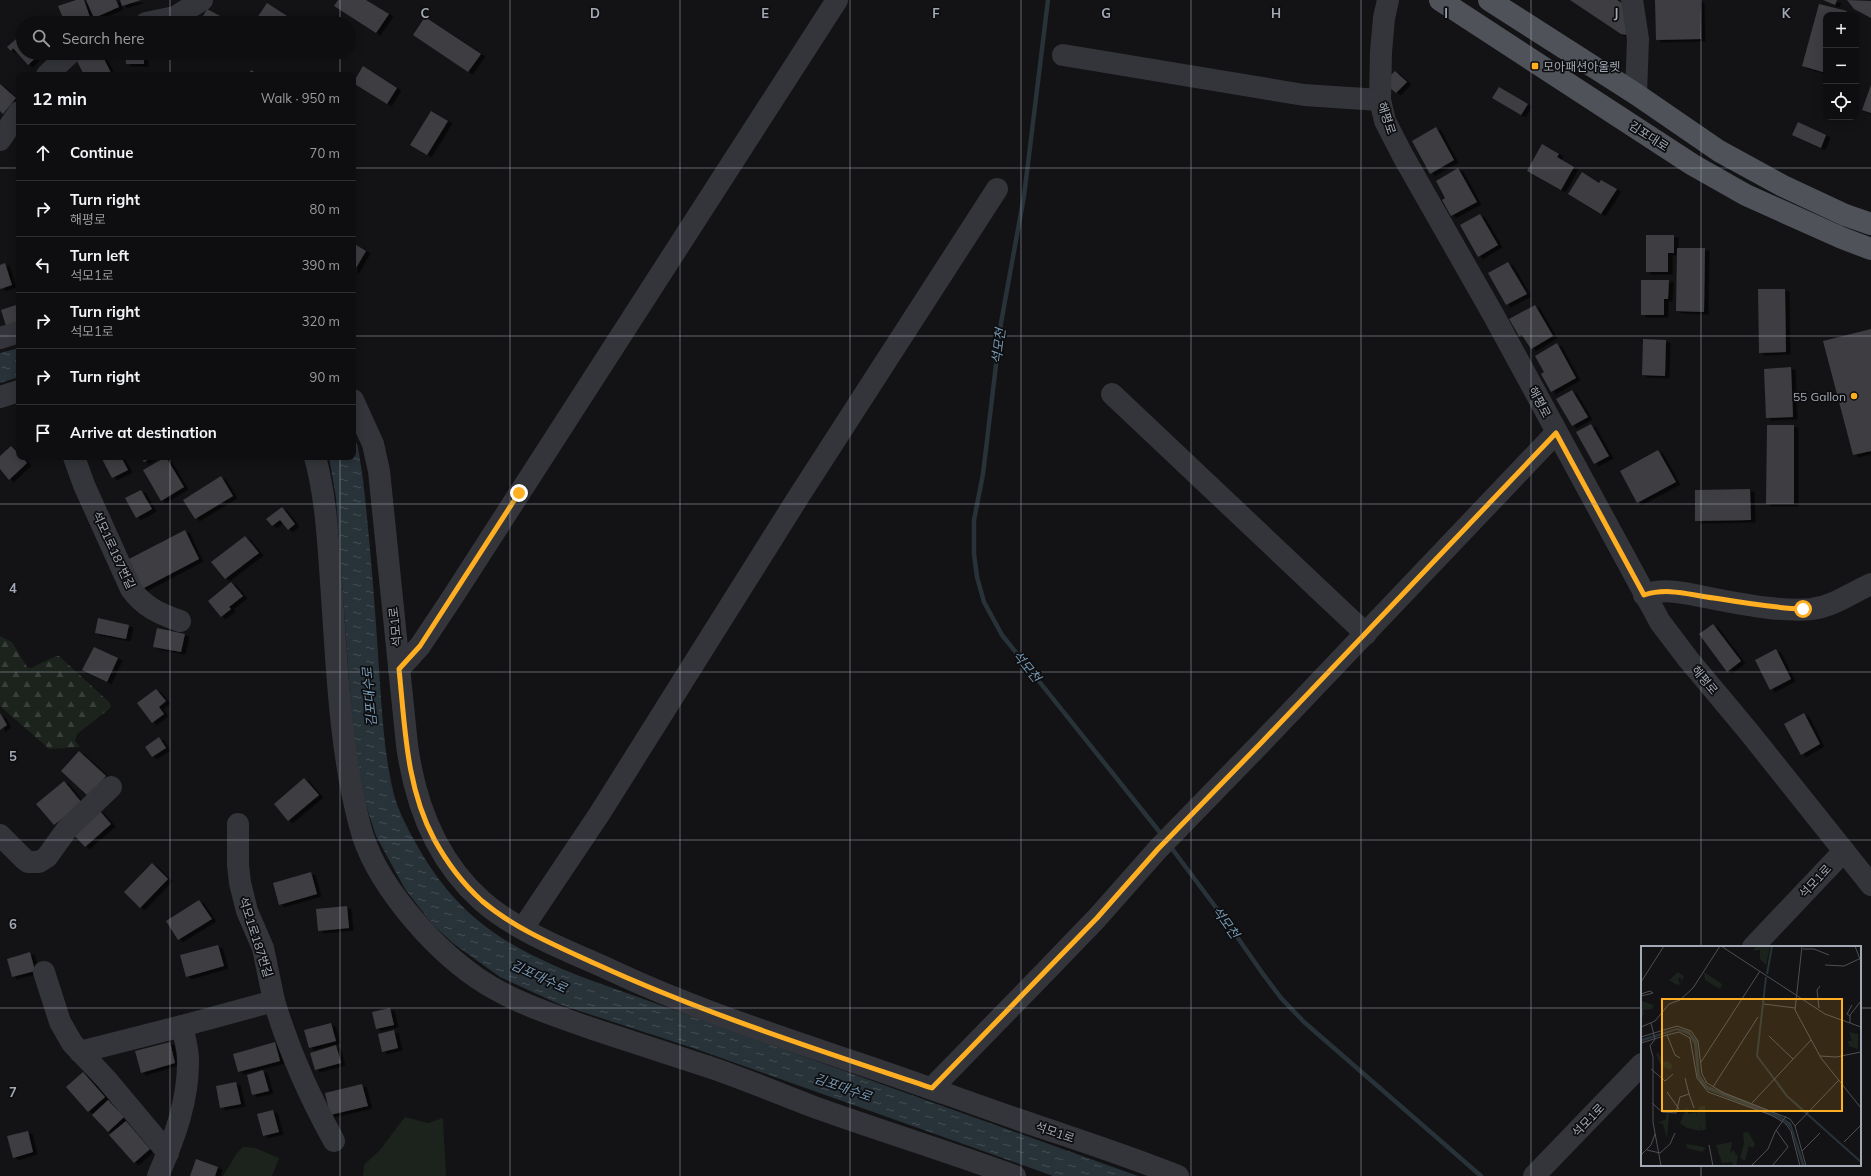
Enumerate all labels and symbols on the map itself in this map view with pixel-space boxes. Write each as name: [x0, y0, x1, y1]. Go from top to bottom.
text: C: [421, 5, 430, 21]
text: D: [590, 5, 600, 21]
text: E: [761, 5, 769, 21]
text: F: [932, 5, 940, 21]
text: G: [1101, 5, 1111, 21]
text: H: [1271, 5, 1281, 21]
text: I: [1444, 5, 1448, 21]
text: J: [1614, 5, 1618, 21]
text: K: [1782, 5, 1792, 21]
place label: 모아패션아울렛: [1543, 59, 1620, 74]
marker: 모아패션아울렛: [1530, 61, 1540, 71]
street label: 해평로: [1375, 100, 1399, 136]
street label: 김포대로: [1626, 118, 1672, 154]
water label: 석모천: [988, 326, 1008, 365]
street label: 해평로: [1526, 384, 1554, 420]
place label: 55 Gallon: [1793, 389, 1846, 404]
marker: 55 Gallon: [1849, 391, 1859, 401]
route end: [510, 484, 528, 502]
street label: 석모1로187번길: [89, 509, 139, 591]
text: 4: [9, 580, 17, 596]
route start: [1794, 600, 1812, 618]
street label: 석모1로: [385, 606, 405, 648]
water label: 석모천: [1009, 647, 1045, 686]
street label: 해평로: [1689, 662, 1721, 698]
water label: 김포대수로: [358, 665, 380, 727]
text: 5: [9, 748, 17, 764]
street label: 석모1로: [1796, 861, 1834, 901]
street label: 석모1로187번길: [236, 895, 276, 979]
water label: 석모천: [1209, 903, 1244, 942]
text: 6: [9, 916, 17, 932]
inset map: [1641, 946, 1861, 1166]
water label: 김포대수로: [509, 956, 570, 996]
water label: 김포대수로: [812, 1070, 875, 1105]
text: 7: [9, 1084, 17, 1100]
street label: 석모1로: [1569, 1100, 1607, 1140]
street label: 석모1로: [1033, 1118, 1077, 1146]

